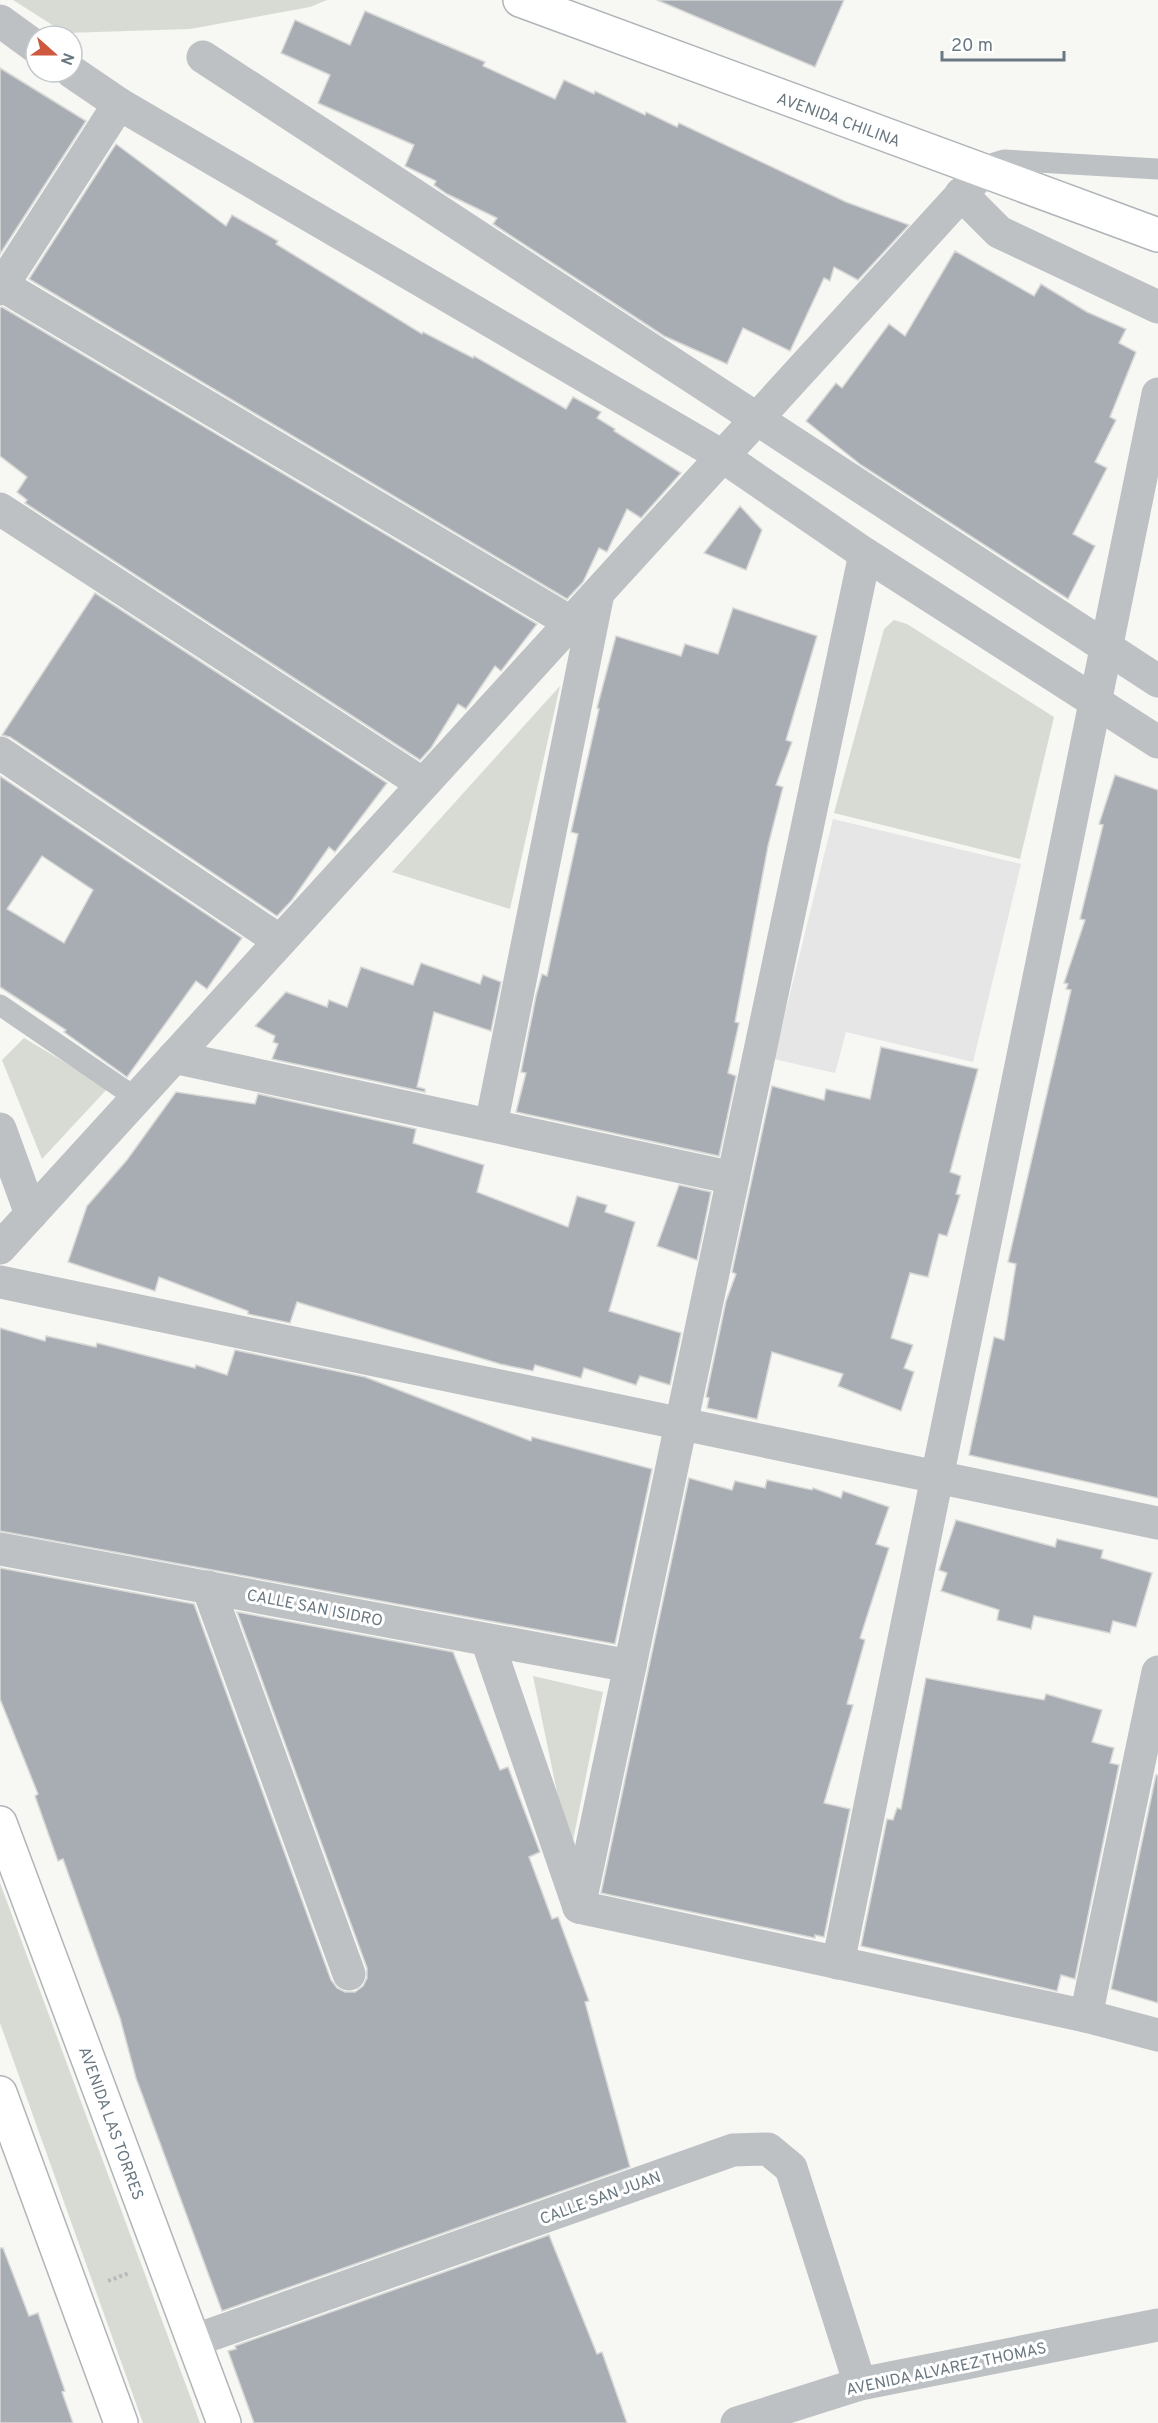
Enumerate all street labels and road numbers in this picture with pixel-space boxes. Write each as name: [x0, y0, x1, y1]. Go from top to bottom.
street label: AVENIDA CHILINA: [774, 89, 903, 153]
street label: CALLE SAN ISIDRO: [245, 1586, 384, 1632]
street label: AVENIDA LAS TORRES: [73, 2044, 147, 2203]
street label: CALLE SAN JUAN: [537, 2168, 664, 2230]
street label: AVENIDA ALVAREZ THOMAS: [844, 2339, 1048, 2401]

